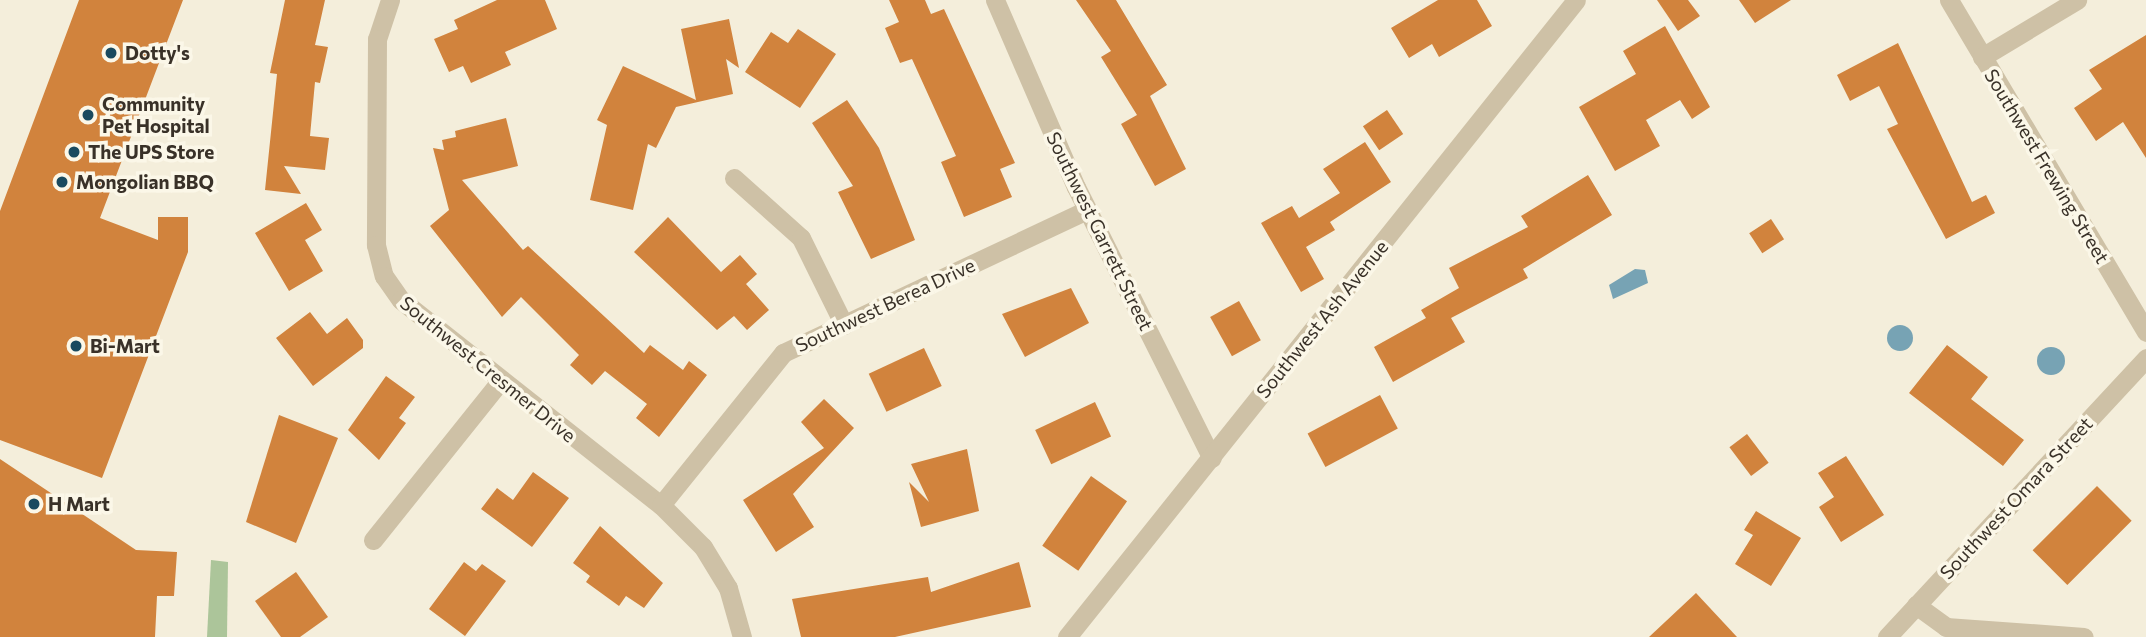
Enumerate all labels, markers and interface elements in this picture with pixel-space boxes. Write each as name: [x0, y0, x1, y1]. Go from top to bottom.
place label: Dotty's: [125, 42, 190, 64]
marker: Dotty's: [103, 45, 119, 61]
street label: Southwest Frewing Street: [1980, 65, 2114, 267]
place label: Community Pet Hospital: [102, 93, 210, 137]
marker: Community Pet Hospital: [80, 107, 96, 123]
street label: Southwest Garrett Street: [1042, 128, 1158, 334]
place label: The UPS Store: [88, 141, 214, 163]
marker: The UPS Store: [66, 144, 82, 160]
place label: Mongolian BBQ: [76, 171, 214, 193]
marker: Mongolian BBQ: [54, 174, 70, 190]
street label: Southwest Ash Avenue: [1251, 236, 1393, 402]
street label: Southwest Berea Drive: [792, 253, 978, 357]
street label: Southwest Cresmer Drive: [396, 291, 580, 447]
place label: Bi-Mart: [90, 335, 160, 357]
marker: Bi-Mart: [68, 338, 84, 354]
street label: Southwest Omara Street: [1935, 412, 2097, 584]
place label: H Mart: [48, 493, 110, 515]
marker: H Mart: [26, 496, 42, 512]

